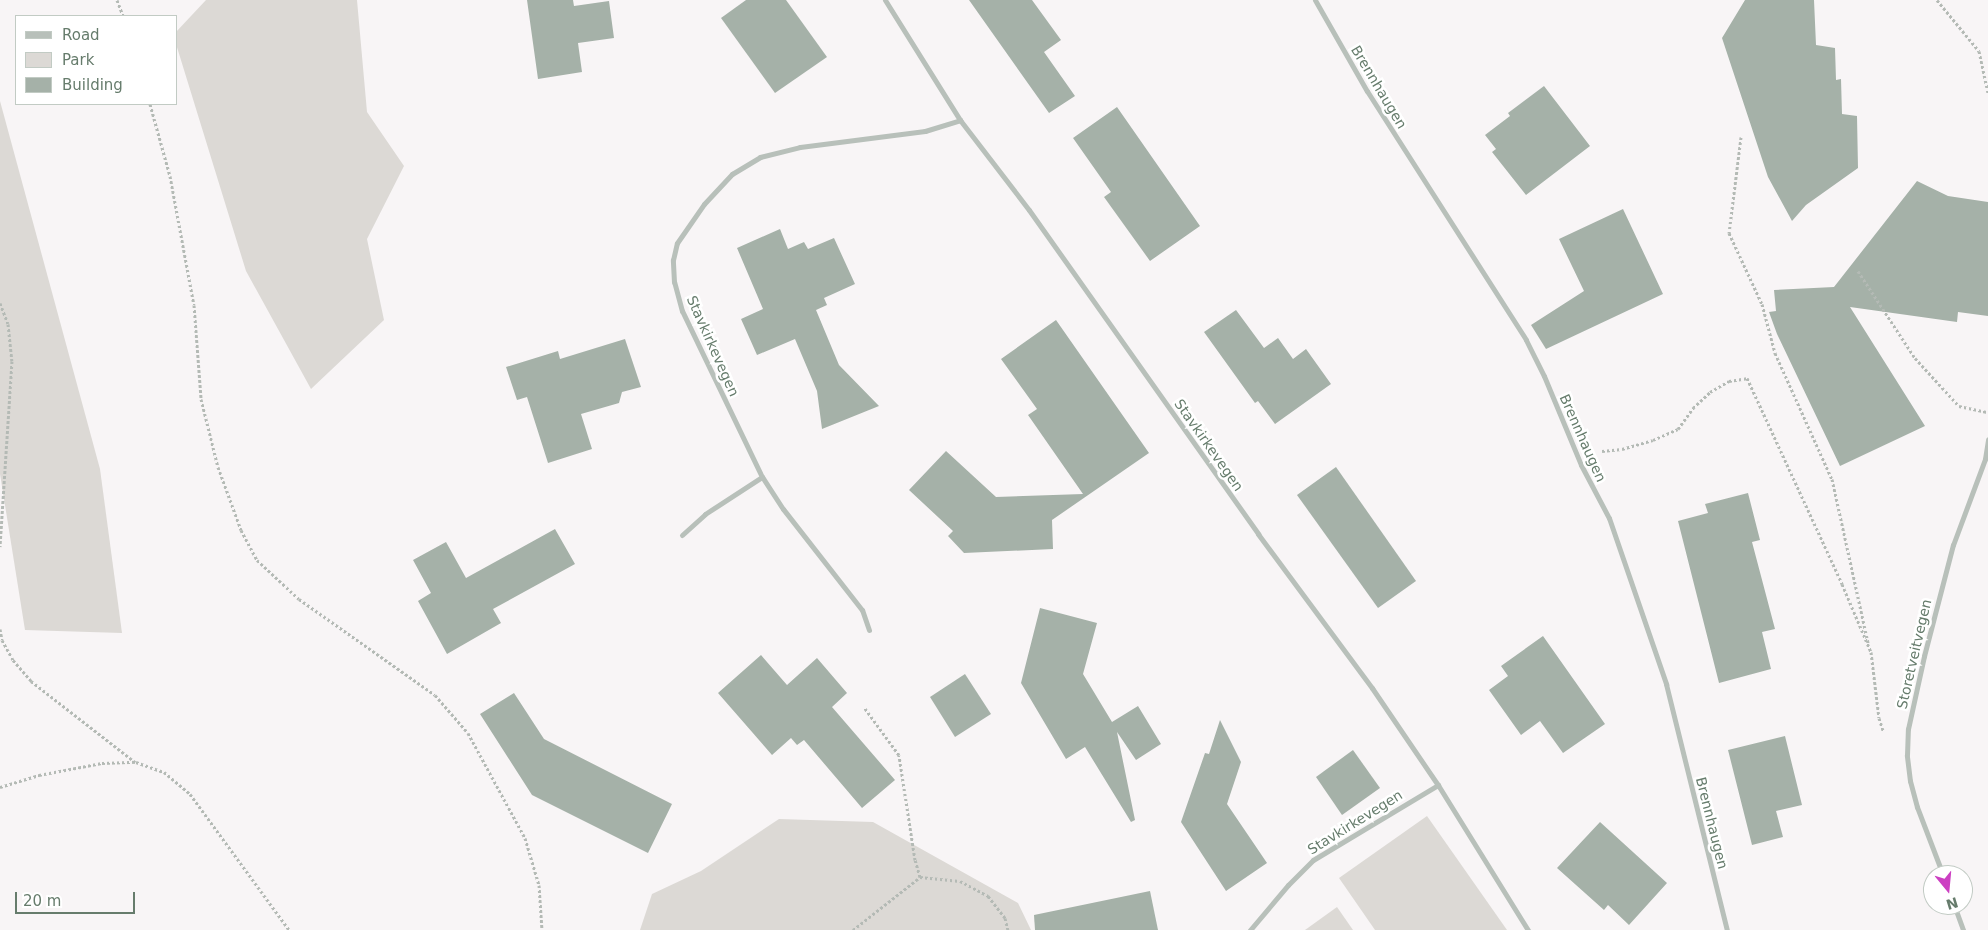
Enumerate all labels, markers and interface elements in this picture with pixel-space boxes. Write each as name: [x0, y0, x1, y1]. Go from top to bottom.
legend: [15, 15, 178, 105]
text: Road: [62, 26, 100, 44]
street label: Brennhaugen: [1348, 42, 1410, 132]
text: Park: [62, 51, 94, 69]
text: Building: [62, 76, 123, 94]
street label: Stavkirkevegen: [683, 293, 743, 399]
street label: Brennhaugen: [1556, 392, 1610, 484]
street label: Stavkirkevegen: [1171, 396, 1247, 494]
street label: Storetveitvegen: [1893, 598, 1935, 710]
street label: Brennhaugen: [1692, 775, 1732, 871]
street label: Stavkirkevegen: [1305, 786, 1405, 858]
north arrow: [1923, 865, 1973, 915]
scale bar: [18, 882, 138, 914]
text: 20 m: [23, 892, 61, 910]
text: N: [1944, 894, 1960, 913]

